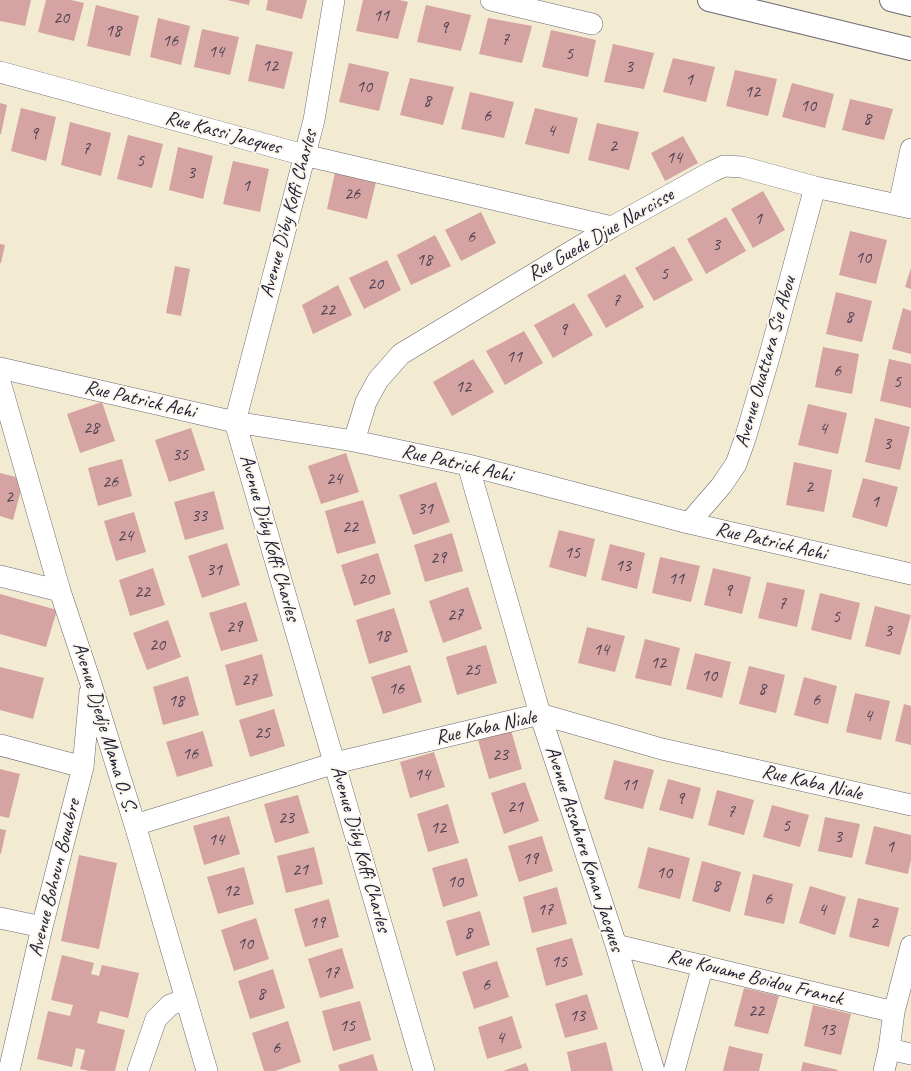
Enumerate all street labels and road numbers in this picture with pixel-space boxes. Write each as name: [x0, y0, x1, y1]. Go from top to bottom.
street label: Rue Kassi Jacques: [162, 106, 284, 160]
street label: Avenue Diby Koffi Charles: [255, 128, 323, 300]
street label: Rue Guede Djue Narcisse: [524, 183, 678, 287]
street label: Avenue Ouattara Sie Abou: [730, 274, 802, 450]
street label: Rue Patrick Achi: [82, 376, 198, 424]
street label: Rue Patrick Achi: [399, 440, 515, 488]
street label: Avenue Diby Koffi Charles: [234, 452, 304, 624]
street label: Rue Patrick Achi: [713, 518, 829, 566]
street label: Avenue Djedje Mama O. S.: [67, 639, 141, 815]
street label: Rue Kaba Niale: [433, 706, 539, 750]
street label: Avenue Assahore Konan Jacques: [539, 743, 629, 955]
street label: Rue Kaba Niale: [759, 760, 865, 806]
street label: Avenue Diby Koffi Charles: [325, 763, 395, 935]
street label: Avenue Bohoun Bouabre: [24, 797, 86, 959]
street label: Rue Kouame Boidou Franck: [665, 945, 845, 1011]

